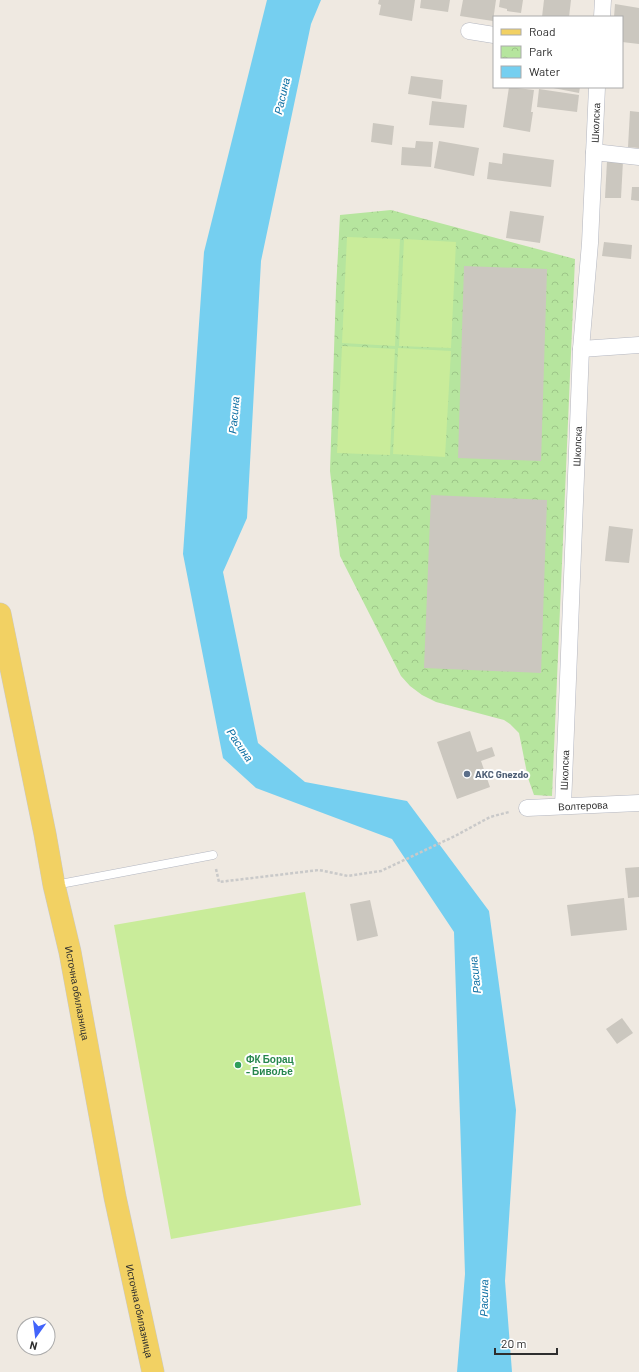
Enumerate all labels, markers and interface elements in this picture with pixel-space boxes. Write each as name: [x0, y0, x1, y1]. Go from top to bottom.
legend: [493, 16, 623, 88]
text: Road: [529, 24, 556, 38]
text: Park: [529, 44, 553, 58]
text: Water: [529, 64, 561, 78]
water label: Расина: [271, 76, 292, 115]
street label: Школска: [588, 102, 602, 143]
water label: Расина: [225, 396, 242, 434]
street label: Школска: [570, 426, 584, 467]
water label: Расина: [225, 726, 256, 764]
street label: Школска: [558, 749, 571, 790]
place label: AKC Gnezdo: [475, 768, 529, 780]
marker: AKC Gnezdo: [462, 769, 472, 779]
street label: Волтерова: [558, 798, 609, 813]
street label: Источна обилазница: [63, 945, 92, 1042]
water label: Расина: [466, 956, 483, 994]
place label: ФК Борац - Бивоље: [246, 1053, 295, 1077]
marker: ФК Борац - Бивоље: [233, 1060, 243, 1070]
street label: Источна обилазница: [124, 1263, 156, 1359]
water label: Расина: [477, 1279, 490, 1317]
north arrow: [16, 1316, 56, 1356]
scale bar: [495, 1330, 557, 1356]
text: 20 m: [501, 1336, 527, 1350]
text: N: [28, 1339, 39, 1353]

